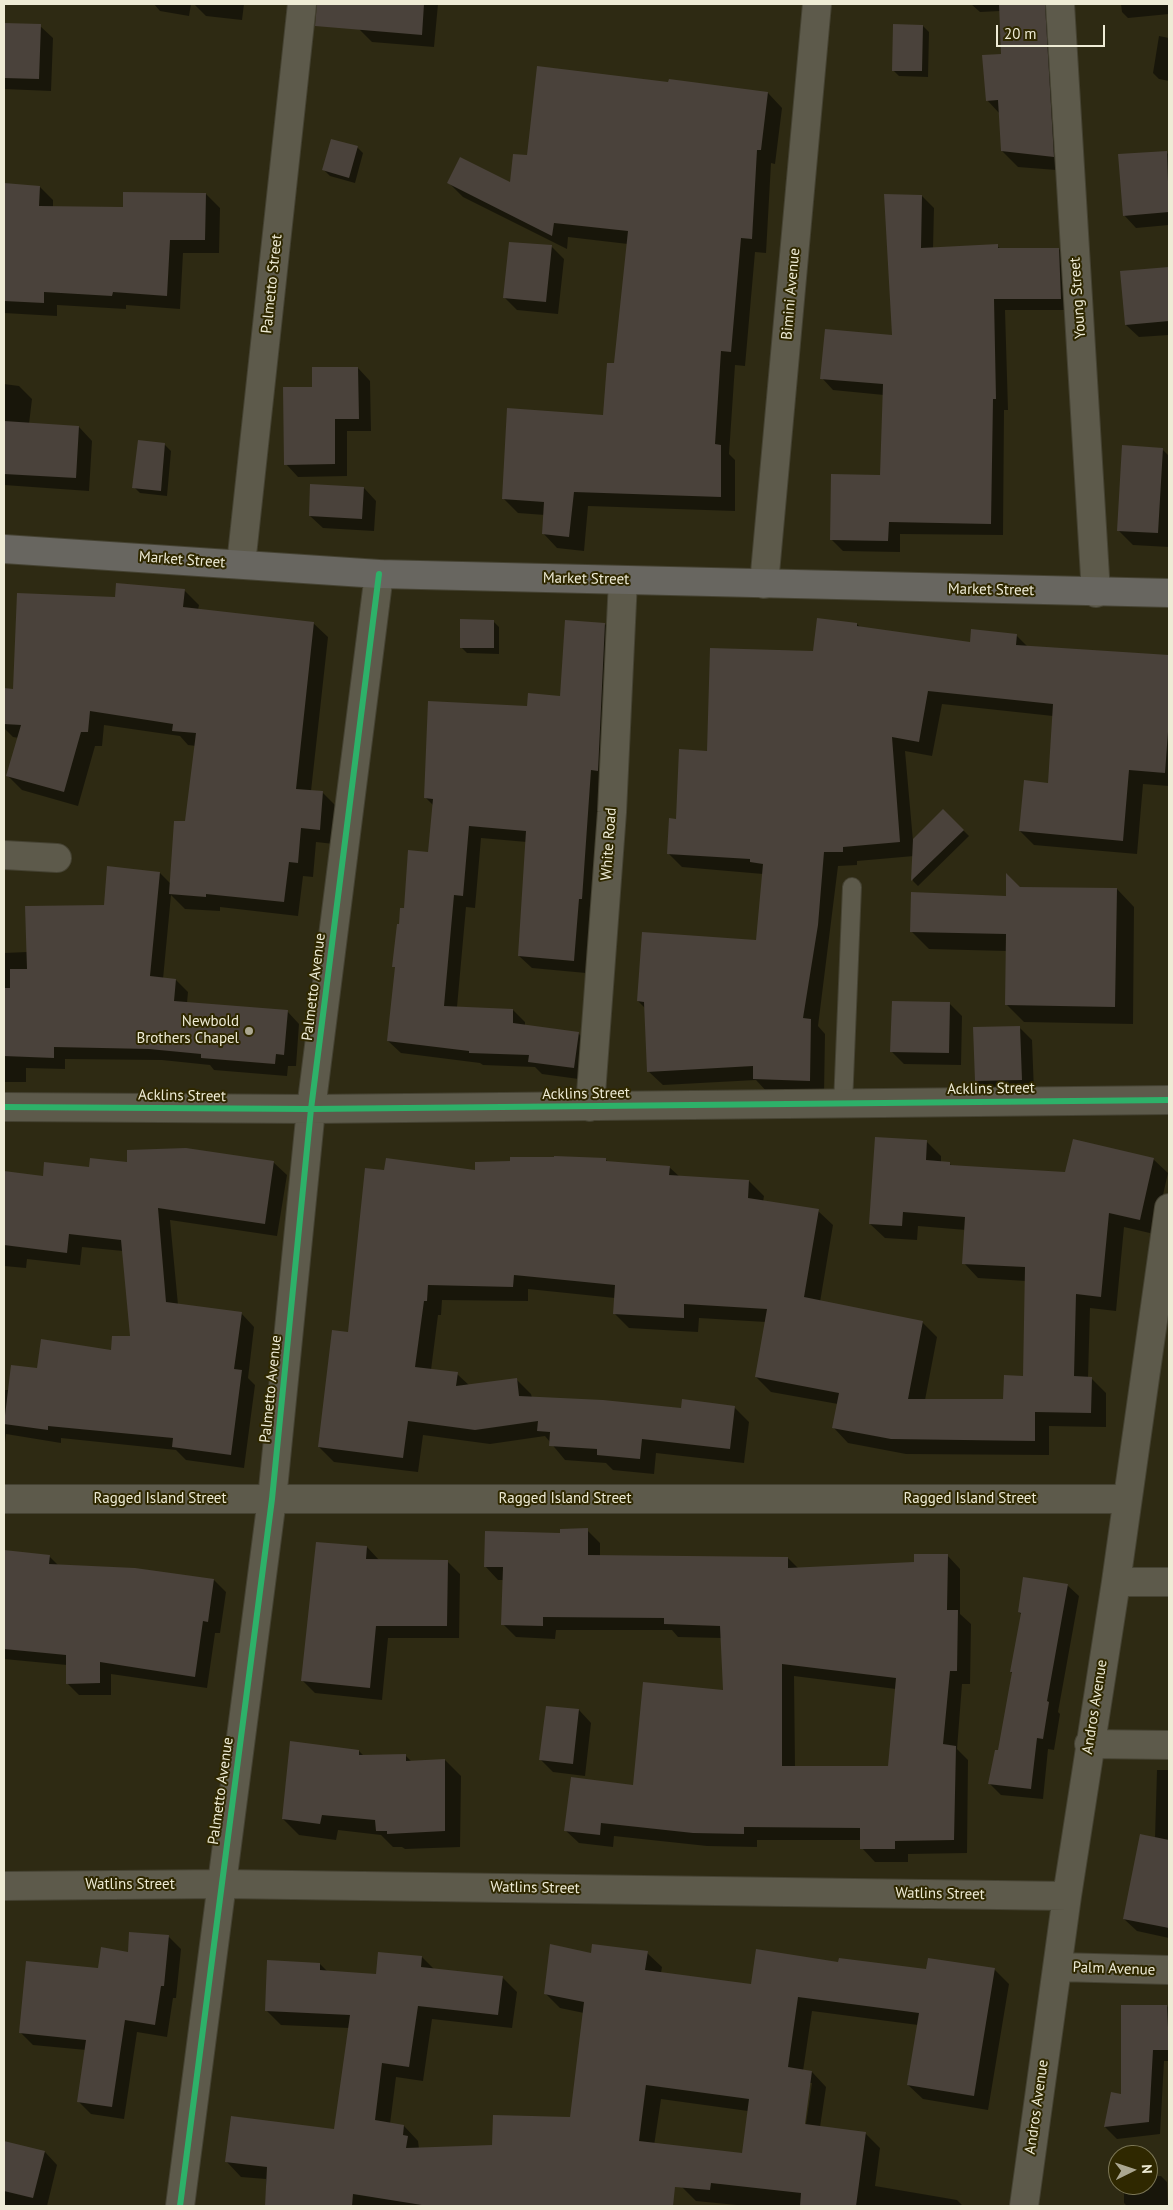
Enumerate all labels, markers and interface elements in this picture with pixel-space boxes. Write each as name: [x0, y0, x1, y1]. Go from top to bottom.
scale bar: [998, 15, 1107, 47]
text: 20 m: [1004, 24, 1037, 43]
street label: Palmetto Street: [258, 233, 286, 335]
street label: Bimini Avenue: [778, 247, 804, 341]
street label: Young Street: [1066, 257, 1090, 339]
street label: Market Street: [138, 548, 226, 572]
street label: Market Street: [543, 569, 629, 589]
street label: Market Street: [948, 580, 1034, 600]
street label: White Road: [597, 807, 621, 881]
street label: Palmetto Avenue: [298, 932, 330, 1042]
place label: Newbold Brothers Chapel: [136, 1013, 239, 1048]
marker: Newbold Brothers Chapel: [243, 1025, 255, 1037]
street label: Acklins Street: [947, 1079, 1035, 1099]
street label: Acklins Street: [542, 1084, 630, 1104]
street label: Acklins Street: [138, 1086, 226, 1106]
street label: Palmetto Avenue: [256, 1334, 286, 1444]
street label: Ragged Island Street: [93, 1490, 227, 1508]
street label: Ragged Island Street: [498, 1490, 632, 1508]
street label: Ragged Island Street: [903, 1490, 1037, 1508]
street label: Andros Avenue: [1079, 1659, 1111, 1755]
street label: Palmetto Avenue: [205, 1736, 237, 1846]
street label: Watlins Street: [85, 1876, 175, 1894]
street label: Watlins Street: [490, 1878, 580, 1898]
street label: Watlins Street: [895, 1884, 985, 1904]
street label: Palm Avenue: [1072, 1959, 1156, 1979]
street label: Andros Avenue: [1021, 2059, 1053, 2155]
north arrow: [1108, 2145, 1158, 2195]
text: N: [1138, 2164, 1156, 2174]

